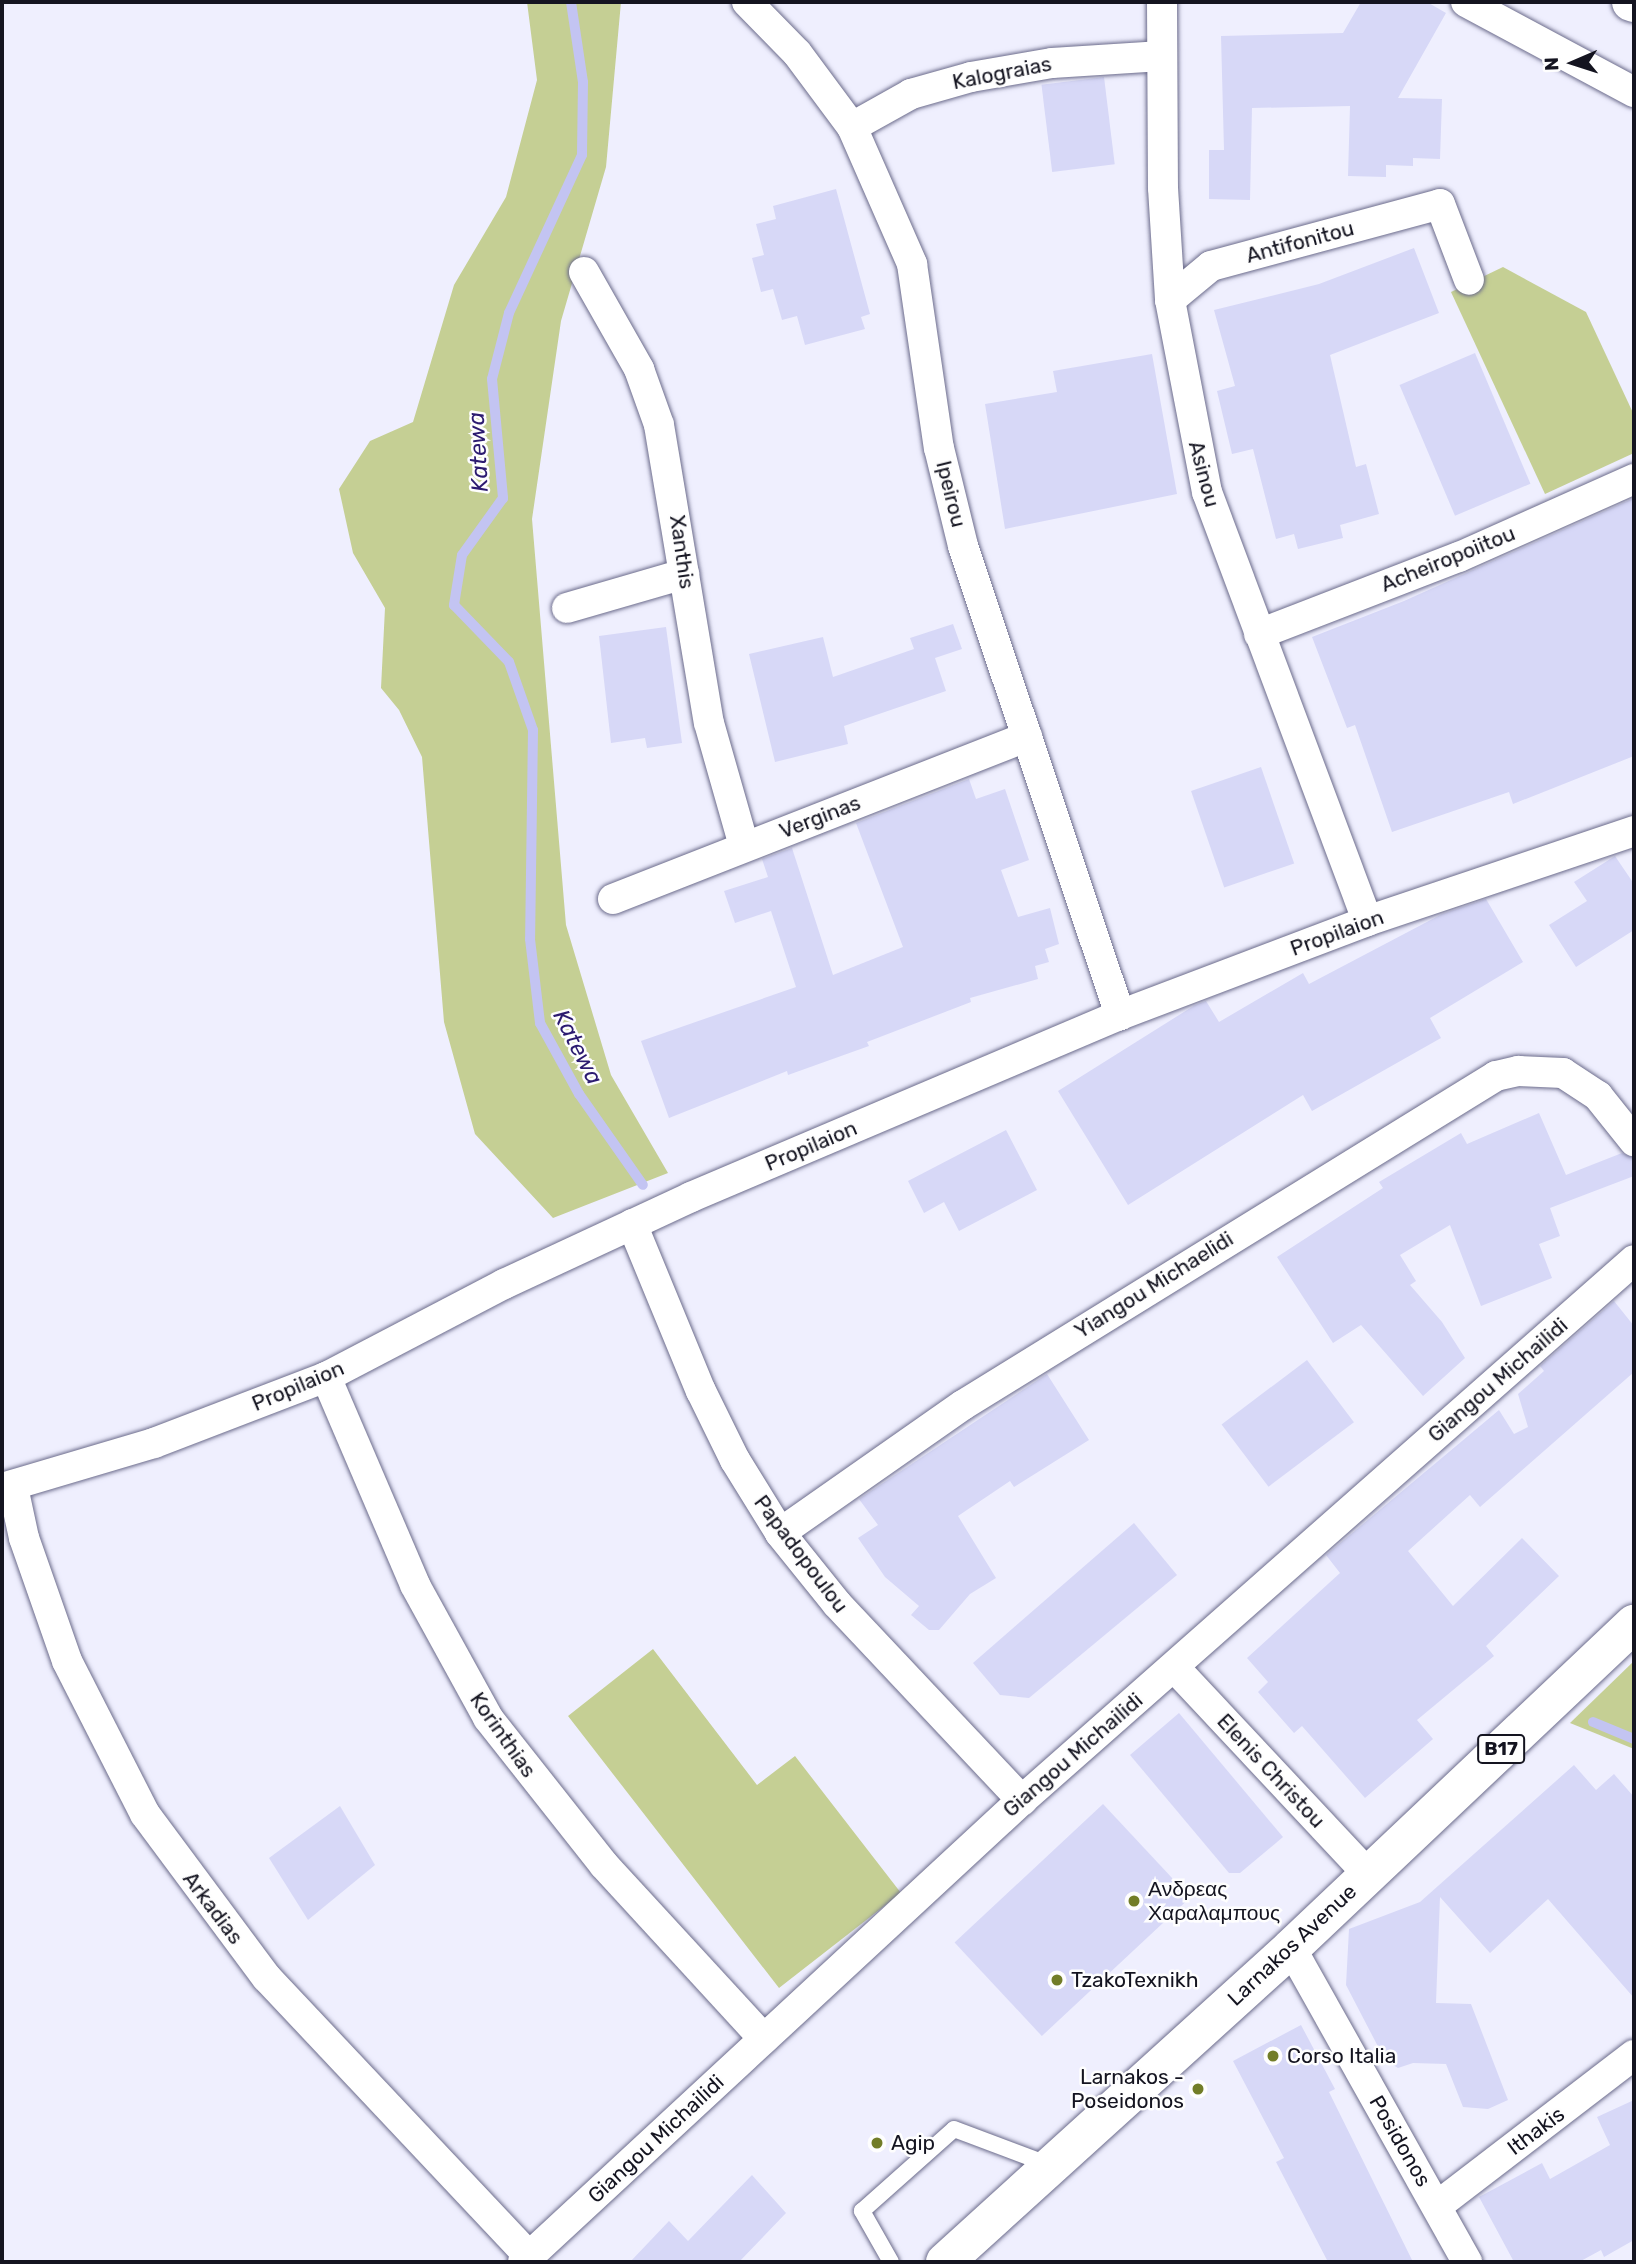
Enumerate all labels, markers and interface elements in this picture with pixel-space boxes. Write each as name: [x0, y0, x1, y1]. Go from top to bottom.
north arrow: [1538, 28, 1608, 98]
street label: Kalograias: [950, 51, 1054, 95]
text: N: [1540, 57, 1563, 72]
street label: Antifonitou: [1243, 216, 1357, 268]
water label: Katewa: [462, 411, 494, 493]
street label: Asinou: [1183, 438, 1225, 510]
street label: Ipeirou: [931, 458, 971, 530]
street label: Xanthis: [664, 513, 700, 591]
street label: Acheiropoiitou: [1377, 521, 1519, 597]
street label: Verginas: [776, 790, 864, 844]
street label: Propilaion: [1287, 904, 1387, 962]
water label: Katewa: [547, 1005, 609, 1089]
street label: Propilaion: [761, 1115, 861, 1177]
street label: Yiangou Michaelidi: [1070, 1226, 1238, 1344]
street label: Giangou Michailidi: [1423, 1313, 1573, 1447]
street label: Propilaion: [248, 1355, 348, 1417]
street label: Papadopoulou: [749, 1490, 853, 1618]
street label: Korinthias: [465, 1688, 541, 1782]
street label: Giangou Michailidi: [998, 1688, 1148, 1822]
street label: Elenis Christou: [1212, 1709, 1330, 1833]
road number: B17: [1476, 1734, 1526, 1764]
street label: Arkadias: [178, 1867, 248, 1949]
place label: Ανδρεας Χαραλαμπους: [1148, 1876, 1280, 1926]
street label: Larnakos Avenue: [1222, 1879, 1362, 2011]
marker: Ανδρεας Χαραλαμπους: [1126, 1893, 1142, 1909]
place label: TzakoTexnikh: [1071, 1967, 1198, 1993]
marker: TzakoTexnikh: [1049, 1972, 1065, 1988]
place label: Corso Italia: [1287, 2043, 1396, 2069]
marker: Corso Italia: [1265, 2048, 1281, 2064]
place label: Larnakos - Poseidonos: [1071, 2064, 1184, 2114]
street label: Giangou Michailidi: [583, 2070, 729, 2208]
marker: Larnakos - Poseidonos: [1190, 2081, 1206, 2097]
street label: Posidonos: [1364, 2091, 1436, 2191]
street label: Ithakis: [1502, 2101, 1570, 2161]
place label: Agip: [891, 2130, 935, 2156]
marker: Agip: [869, 2135, 885, 2151]

